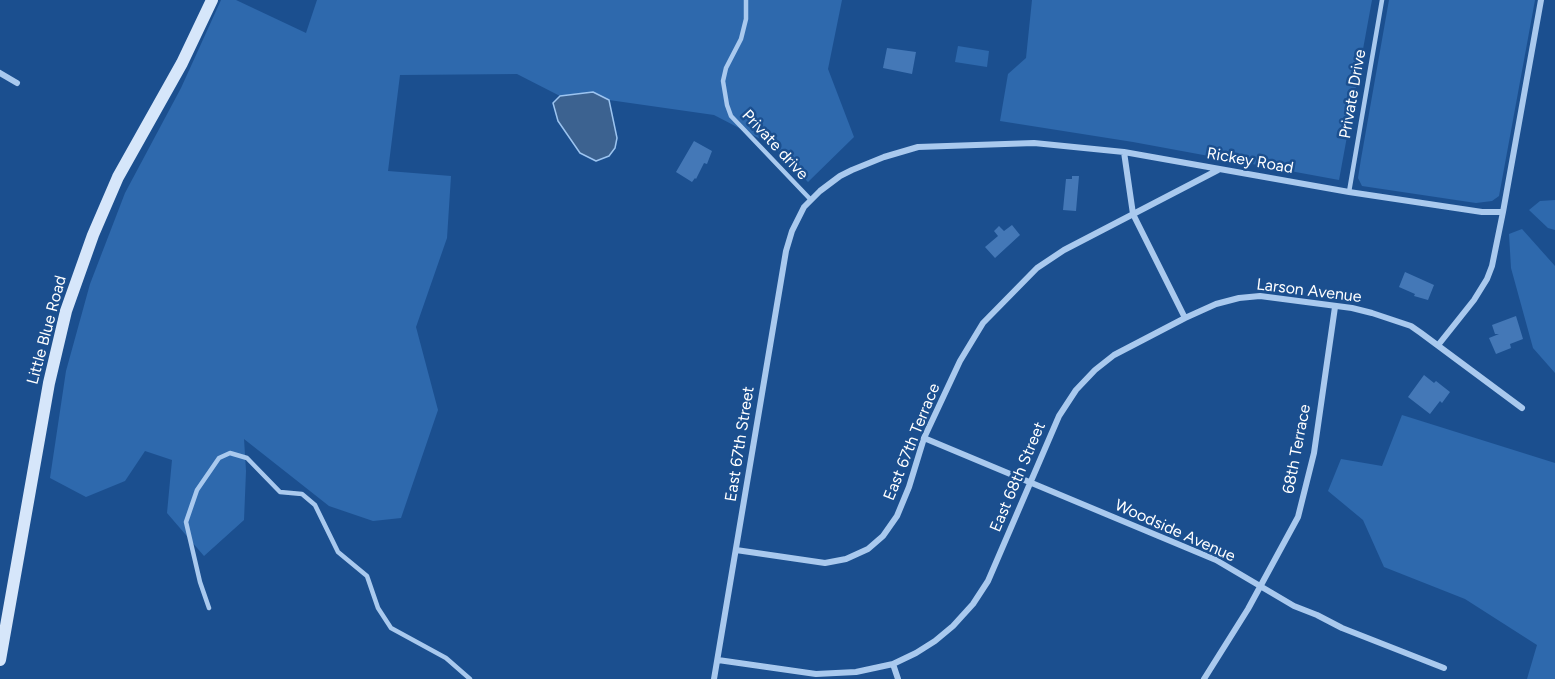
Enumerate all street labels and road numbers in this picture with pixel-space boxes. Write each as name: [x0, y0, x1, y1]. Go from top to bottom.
street label: Private Drive: [1336, 48, 1370, 140]
street label: Private drive: [738, 106, 812, 184]
street label: Rickey Road: [1205, 144, 1295, 178]
street label: Little Blue Road: [23, 273, 71, 387]
street label: Larson Avenue: [1255, 275, 1363, 307]
street label: East 67th Terrace: [880, 381, 944, 503]
street label: East 67th Street: [721, 385, 759, 503]
street label: 68th Terrace: [1279, 403, 1315, 495]
street label: East 68th Street: [986, 419, 1050, 535]
street label: Woodside Avenue: [1112, 496, 1238, 566]

